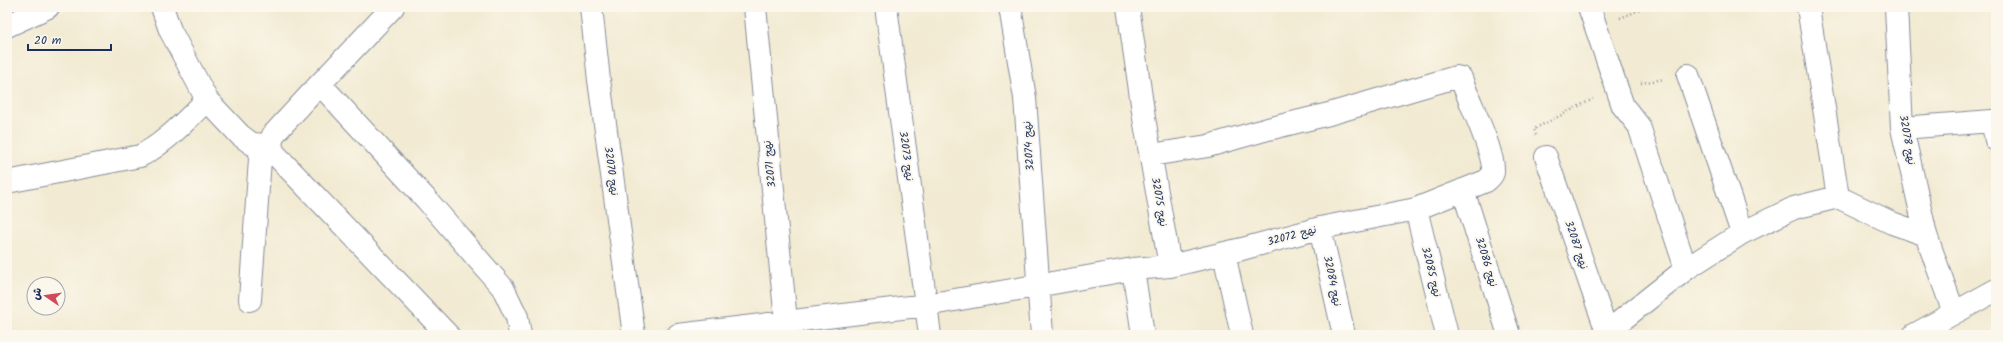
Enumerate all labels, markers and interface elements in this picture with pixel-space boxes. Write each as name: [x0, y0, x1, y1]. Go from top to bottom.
scale bar: [28, 26, 111, 52]
text: 20 m: [34, 31, 62, 50]
street label: نهج 32078: [1894, 114, 1920, 166]
street label: نهج 32074: [1018, 120, 1040, 172]
street label: نهج 32073: [894, 130, 918, 182]
street label: نهج 32071: [759, 139, 781, 189]
street label: نهج 32070: [599, 145, 623, 197]
street label: نهج 32075: [1146, 176, 1172, 228]
street label: نهج 32087: [1559, 218, 1593, 272]
street label: نهج 32072: [1265, 221, 1319, 251]
street label: نهج 32086: [1470, 235, 1502, 289]
street label: نهج 32085: [1416, 245, 1446, 299]
street label: نهج 32084: [1318, 254, 1346, 308]
north arrow: [26, 276, 66, 316]
text: ش: [27, 286, 47, 302]

